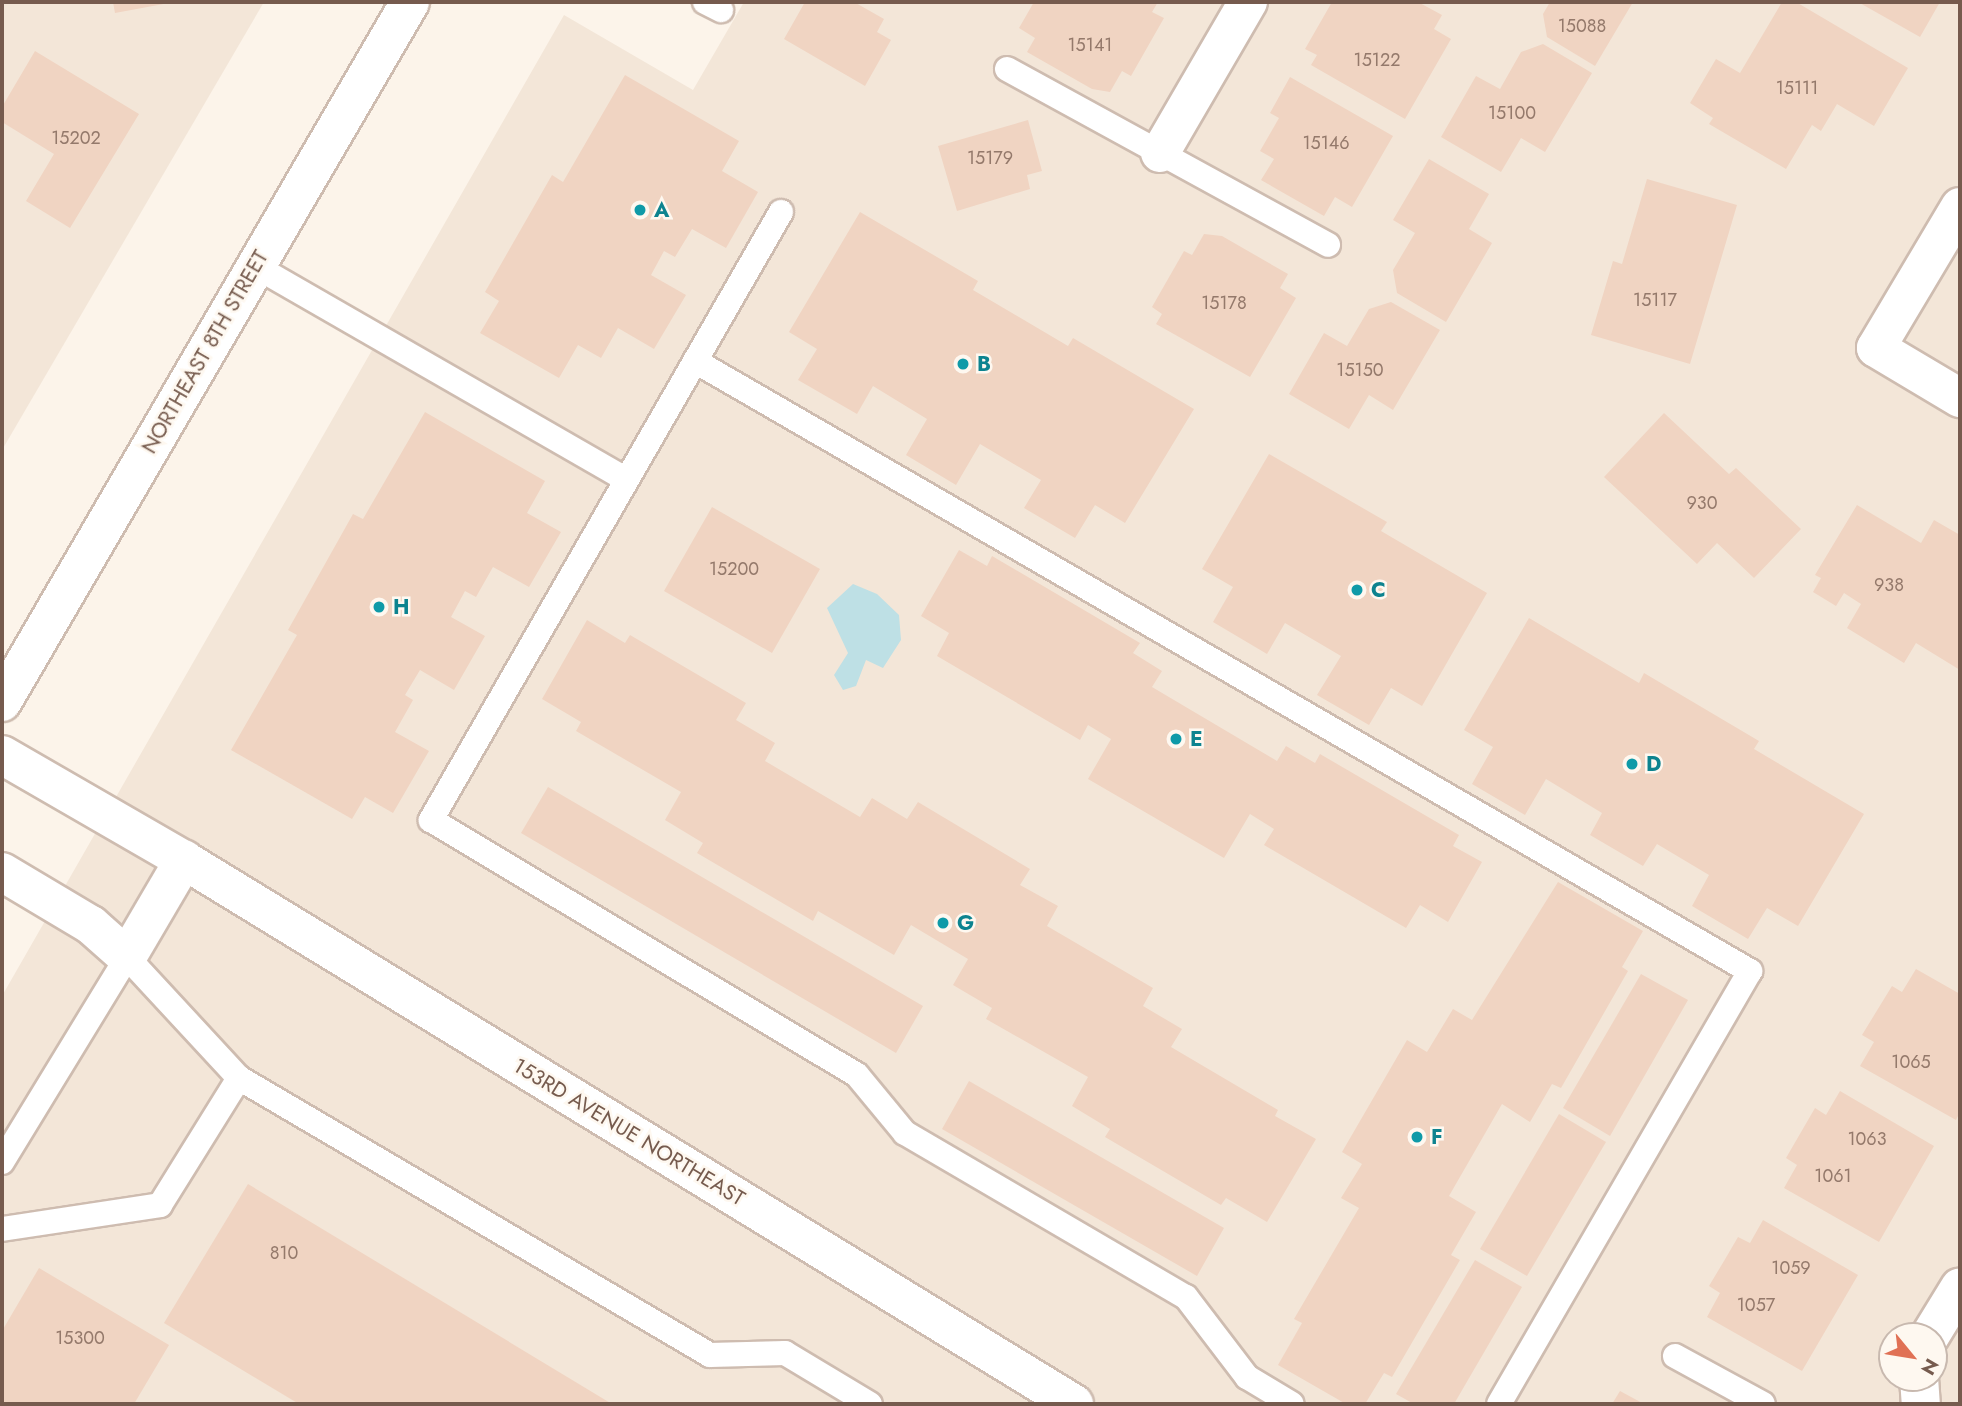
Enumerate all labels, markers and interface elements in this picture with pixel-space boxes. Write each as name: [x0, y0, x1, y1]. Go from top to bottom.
house number: 15088: [1558, 15, 1606, 37]
house number: 15141: [1068, 34, 1112, 56]
house number: 15122: [1354, 49, 1400, 71]
house number: 15111: [1776, 77, 1818, 99]
house number: 15100: [1488, 102, 1536, 124]
house number: 15202: [51, 127, 101, 149]
house number: 15146: [1302, 132, 1350, 154]
house number: 15179: [967, 147, 1013, 169]
place label: A: [654, 197, 669, 223]
marker: A: [632, 202, 648, 218]
street label: NORTHEAST 8TH STREET: [137, 246, 273, 458]
house number: 15117: [1633, 289, 1677, 311]
house number: 15178: [1201, 292, 1247, 314]
place label: B: [977, 351, 991, 377]
marker: B: [955, 356, 971, 372]
house number: 15150: [1336, 359, 1384, 381]
house number: 930: [1687, 492, 1717, 514]
house number: 15200: [709, 558, 759, 580]
house number: 938: [1874, 574, 1904, 596]
place label: C: [1371, 577, 1386, 603]
marker: C: [1349, 582, 1365, 598]
place label: H: [393, 594, 410, 620]
marker: H: [371, 599, 387, 615]
place label: E: [1190, 726, 1203, 752]
marker: E: [1168, 731, 1184, 747]
place label: D: [1646, 751, 1661, 777]
marker: D: [1624, 756, 1640, 772]
place label: G: [957, 910, 974, 936]
marker: G: [935, 915, 951, 931]
house number: 1065: [1891, 1051, 1931, 1073]
street label: 153RD AVENUE NORTHEAST: [509, 1053, 749, 1211]
place label: F: [1431, 1124, 1443, 1150]
house number: 1063: [1847, 1128, 1887, 1150]
marker: F: [1409, 1129, 1425, 1145]
house number: 1061: [1814, 1165, 1852, 1187]
house number: 810: [270, 1242, 298, 1264]
house number: 1059: [1771, 1257, 1811, 1279]
house number: 1057: [1737, 1294, 1775, 1316]
north arrow: [1878, 1322, 1948, 1392]
house number: 15300: [55, 1327, 105, 1349]
text: N: [1914, 1353, 1945, 1380]

